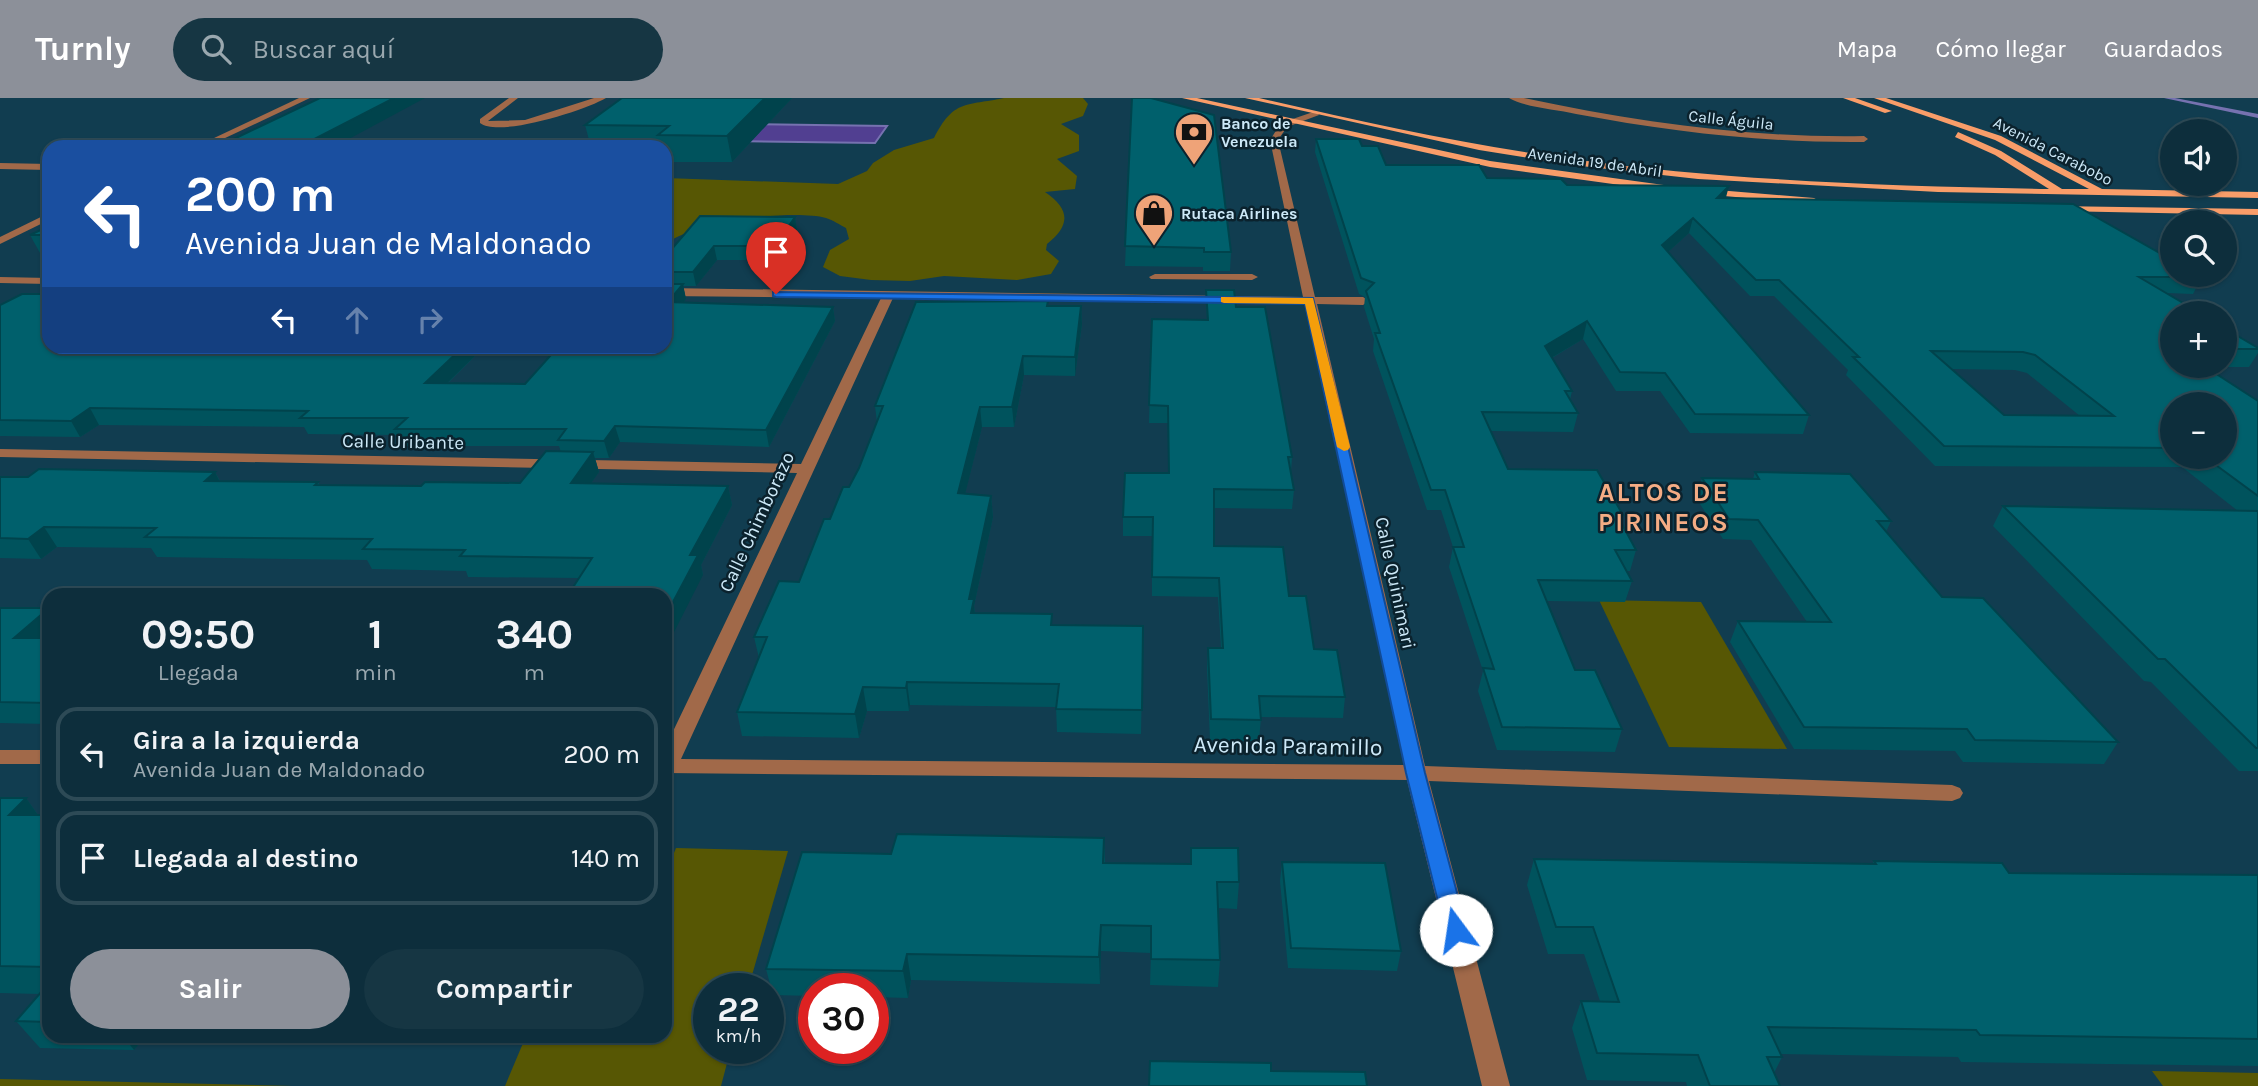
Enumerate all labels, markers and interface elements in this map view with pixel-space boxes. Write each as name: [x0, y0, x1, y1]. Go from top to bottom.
search box: [173, 18, 663, 81]
text: Turnly: [35, 30, 131, 68]
icon: search: [197, 30, 235, 68]
text: Buscar aquí: [253, 34, 395, 65]
text: Mapa: [1837, 35, 1897, 63]
text: Cómo llegar: [1935, 35, 2066, 63]
text: Guardados: [2104, 35, 2223, 63]
street label: Calle Águila: [1687, 106, 1775, 134]
bank icon: Banco de Venezuela: [1173, 111, 1215, 166]
street label: Avenida Carabobo: [1990, 113, 2116, 189]
place label: Banco de Venezuela: [1221, 114, 1298, 151]
map controls: [2160, 119, 2237, 469]
button: sound: [2160, 119, 2237, 196]
street label: Avenida 19 de Abril: [1527, 143, 1663, 181]
text: 200 m: [185, 166, 336, 223]
icon: left: [70, 168, 161, 259]
shop icon: Rutaca Airlines: [1133, 192, 1175, 247]
place label: Rutaca Airlines: [1181, 204, 1297, 223]
button: search: [2160, 210, 2237, 287]
pin: [746, 222, 806, 294]
text: Avenida Juan de Maldonado: [185, 225, 592, 262]
icon: arrive: [757, 233, 795, 271]
icon: left: [265, 301, 303, 339]
icon: ahead: [338, 301, 376, 339]
icon: right: [411, 301, 449, 339]
button: +: [2160, 301, 2237, 378]
button: −: [2160, 392, 2237, 469]
street label: Calle Uribante: [342, 430, 464, 454]
street label: Calle Chimborazo: [715, 449, 799, 595]
district label: ALTOS DE PIRINEOS: [1598, 477, 1730, 538]
street label: Calle Quinimari: [1370, 515, 1420, 651]
text: 09:50: [141, 609, 255, 659]
text: 1: [368, 609, 383, 659]
text: 340: [495, 609, 573, 659]
text: Llegada: [158, 659, 239, 686]
text: min: [354, 659, 397, 686]
text: m: [523, 659, 545, 686]
text: Gira a la izquierda: [133, 725, 360, 756]
street label: Avenida Paramillo: [1193, 731, 1383, 761]
icon: left: [74, 735, 112, 773]
text: 200 m: [564, 739, 640, 770]
text: Avenida Juan de Maldonado: [133, 756, 425, 783]
icon: arrive: [74, 839, 112, 877]
text: Llegada al destino: [133, 843, 359, 874]
text: 140 m: [571, 843, 640, 874]
position arrow: [1419, 893, 1493, 967]
button: Salir: [70, 949, 350, 1029]
button: Compartir: [364, 949, 644, 1029]
speed limit sign: 30: [798, 973, 889, 1064]
text: 22: [717, 989, 760, 1030]
text: km/h: [716, 1025, 761, 1047]

